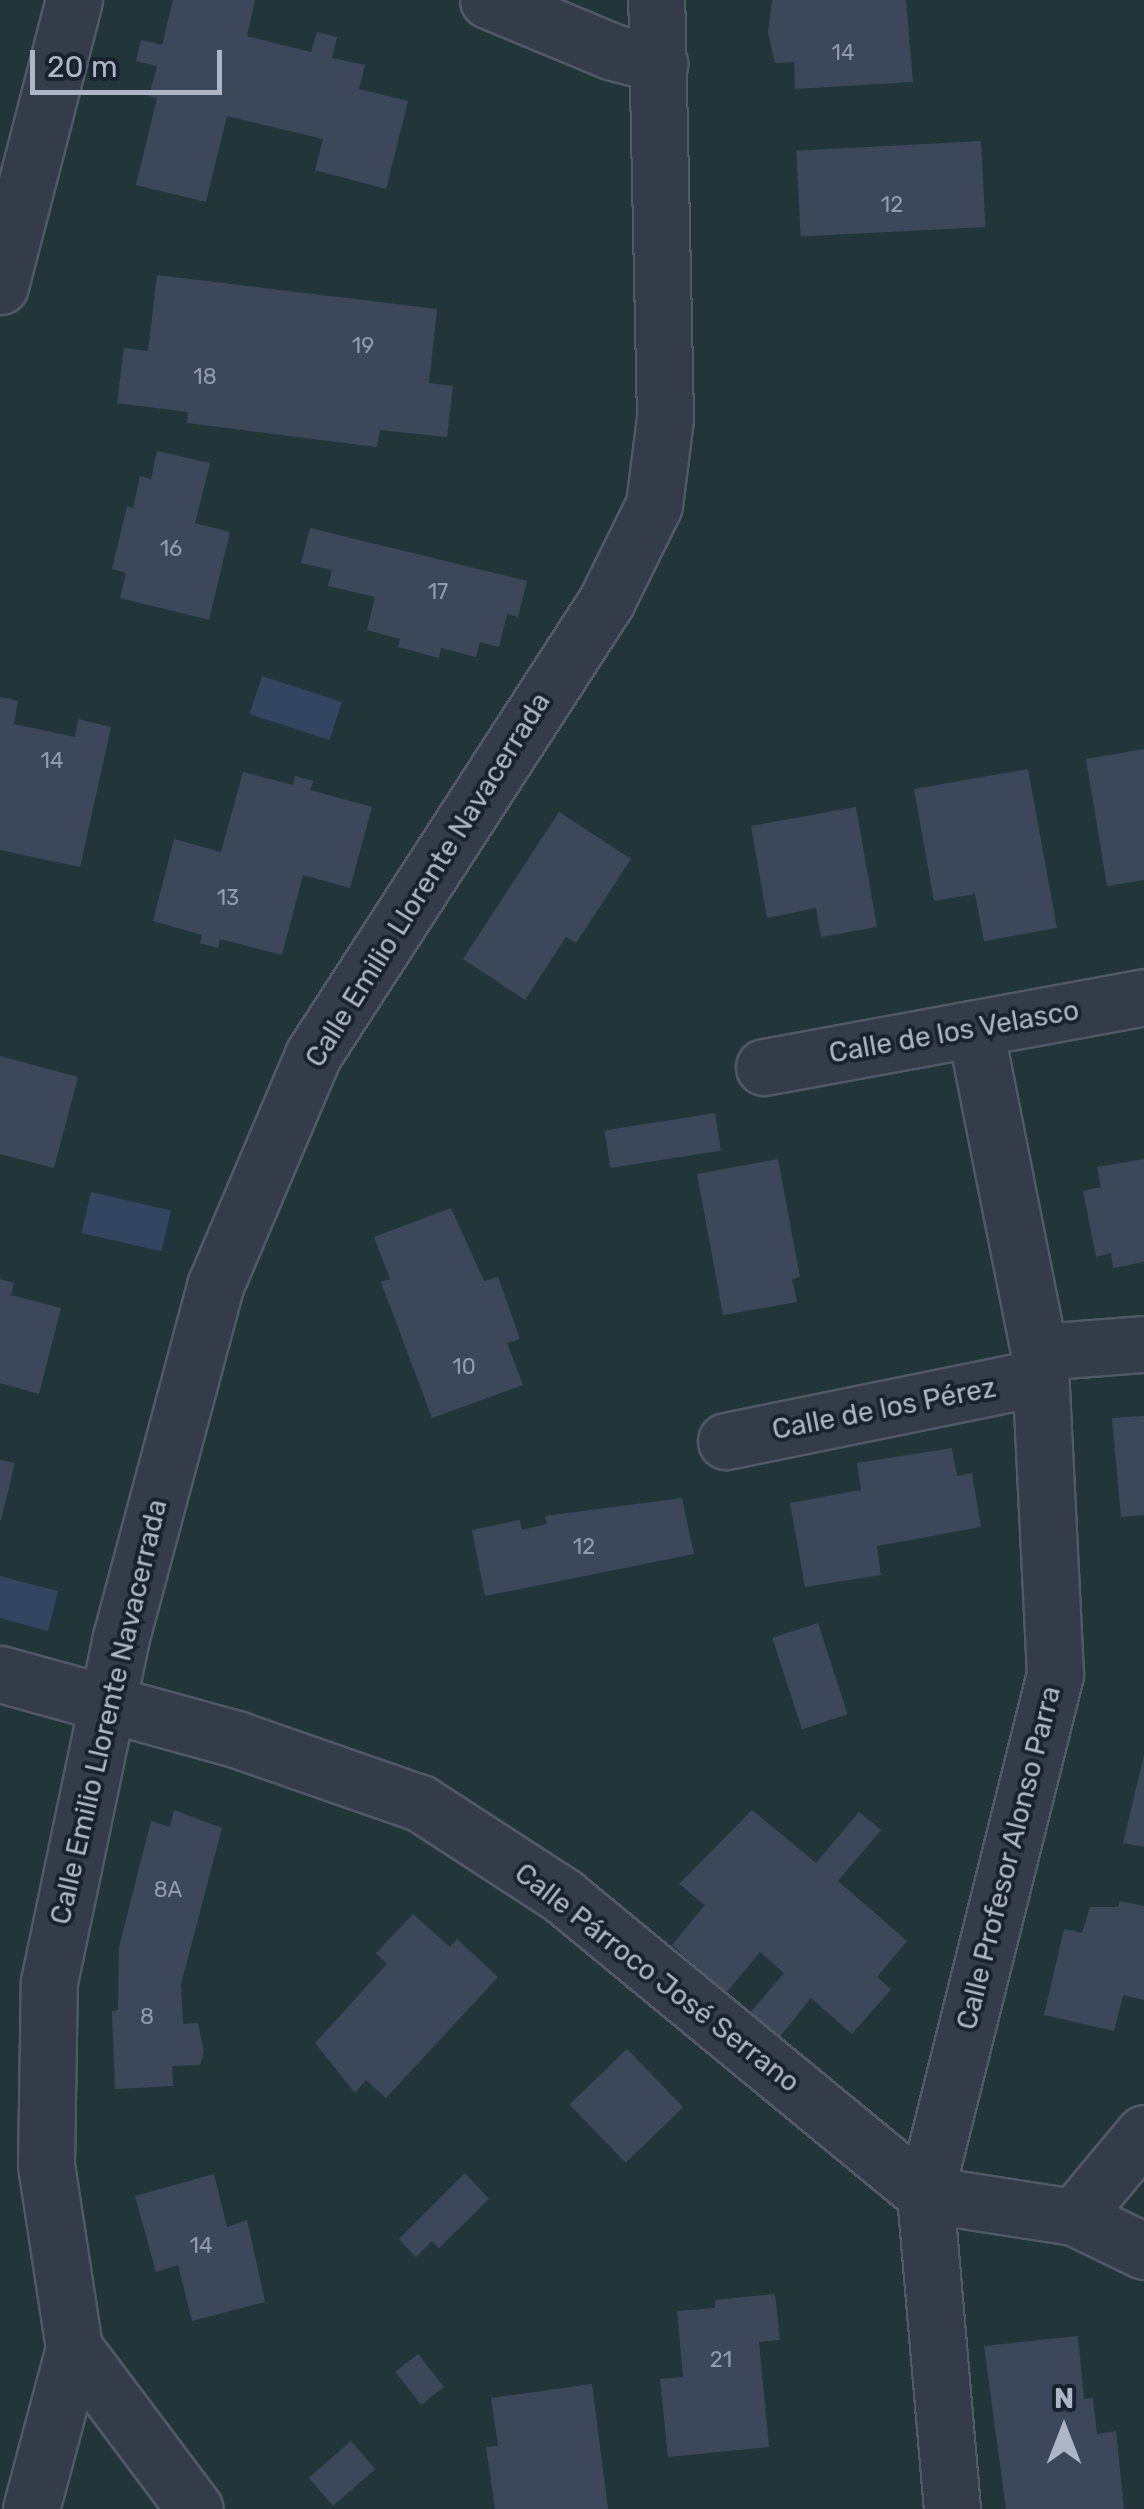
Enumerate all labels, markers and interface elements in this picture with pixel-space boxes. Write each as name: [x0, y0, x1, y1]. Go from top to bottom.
scale bar: [35, 30, 228, 92]
house number: 14: [831, 40, 855, 66]
text: 20 m: [47, 49, 118, 85]
house number: 12: [881, 192, 903, 218]
house number: 19: [352, 333, 374, 359]
house number: 18: [193, 364, 217, 390]
house number: 16: [160, 536, 182, 562]
house number: 17: [428, 579, 448, 605]
street label: Calle Emilio Llorente Navacerrada: [298, 687, 558, 1073]
house number: 14: [40, 748, 64, 774]
house number: 13: [217, 885, 239, 911]
street label: Calle de los Velasco: [826, 993, 1082, 1071]
house number: 10: [452, 1354, 476, 1380]
street label: Calle de los Pérez: [769, 1371, 999, 1447]
street label: Calle Emilio Llorente Navacerrada: [44, 1496, 174, 1928]
house number: 12: [573, 1534, 595, 1560]
street label: Calle Profesor Alonso Parra: [950, 1682, 1068, 2034]
street label: Calle Párroco José Serrano: [508, 1856, 806, 2100]
house number: 8A: [154, 1877, 182, 1903]
house number: 8: [140, 2004, 154, 2030]
house number: 14: [189, 2233, 213, 2259]
house number: 21: [710, 2347, 732, 2373]
north arrow: [1014, 2379, 1114, 2479]
text: N: [1054, 2382, 1074, 2415]

